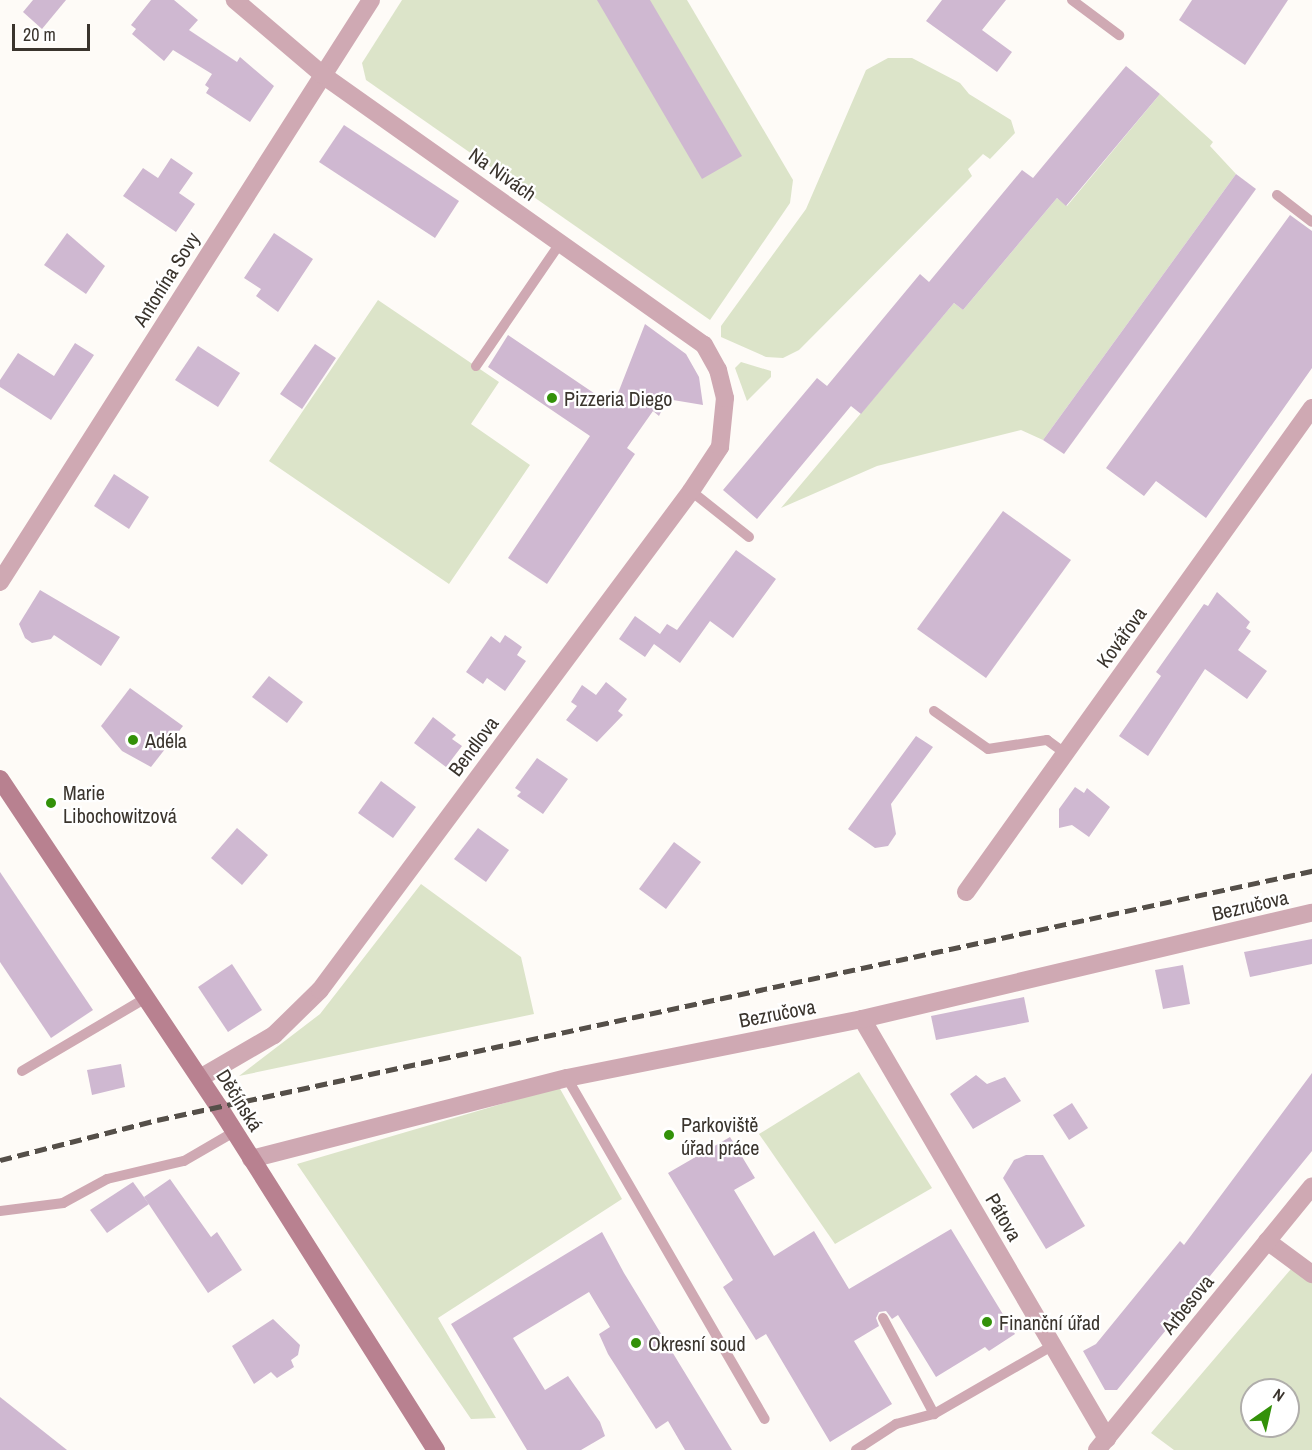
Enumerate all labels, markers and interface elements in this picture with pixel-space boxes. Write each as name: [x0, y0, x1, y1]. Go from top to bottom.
scale bar: [15, 12, 93, 50]
text: 20 m: [23, 22, 56, 47]
street label: Na Nivách: [465, 142, 541, 206]
street label: Antonína Sovy: [128, 227, 204, 331]
place label: Pizzeria Diego: [564, 386, 672, 410]
marker: Pizzeria Diego: [545, 391, 559, 405]
street label: Kovářova: [1091, 602, 1151, 672]
street label: Bendlova: [443, 711, 503, 781]
place label: Adéla: [145, 728, 187, 752]
marker: Adéla: [126, 733, 140, 747]
place label: Marie Libochowitzová: [63, 780, 177, 827]
marker: Marie Libochowitzová: [44, 796, 58, 810]
street label: Bezručova: [1210, 885, 1290, 925]
street label: Bezručova: [737, 994, 817, 1032]
street label: Děčínská: [212, 1065, 268, 1135]
place label: Parkoviště úřad práce: [681, 1112, 759, 1159]
marker: Parkoviště úřad práce: [662, 1128, 676, 1142]
street label: Pátova: [981, 1189, 1027, 1245]
street label: Arbesova: [1156, 1270, 1218, 1338]
place label: Finanční úřad: [999, 1310, 1100, 1334]
marker: Finanční úřad: [980, 1315, 994, 1329]
place label: Okresní soud: [648, 1331, 746, 1355]
marker: Okresní soud: [629, 1336, 643, 1350]
north arrow: [1240, 1378, 1300, 1438]
text: N: [1269, 1383, 1289, 1407]

